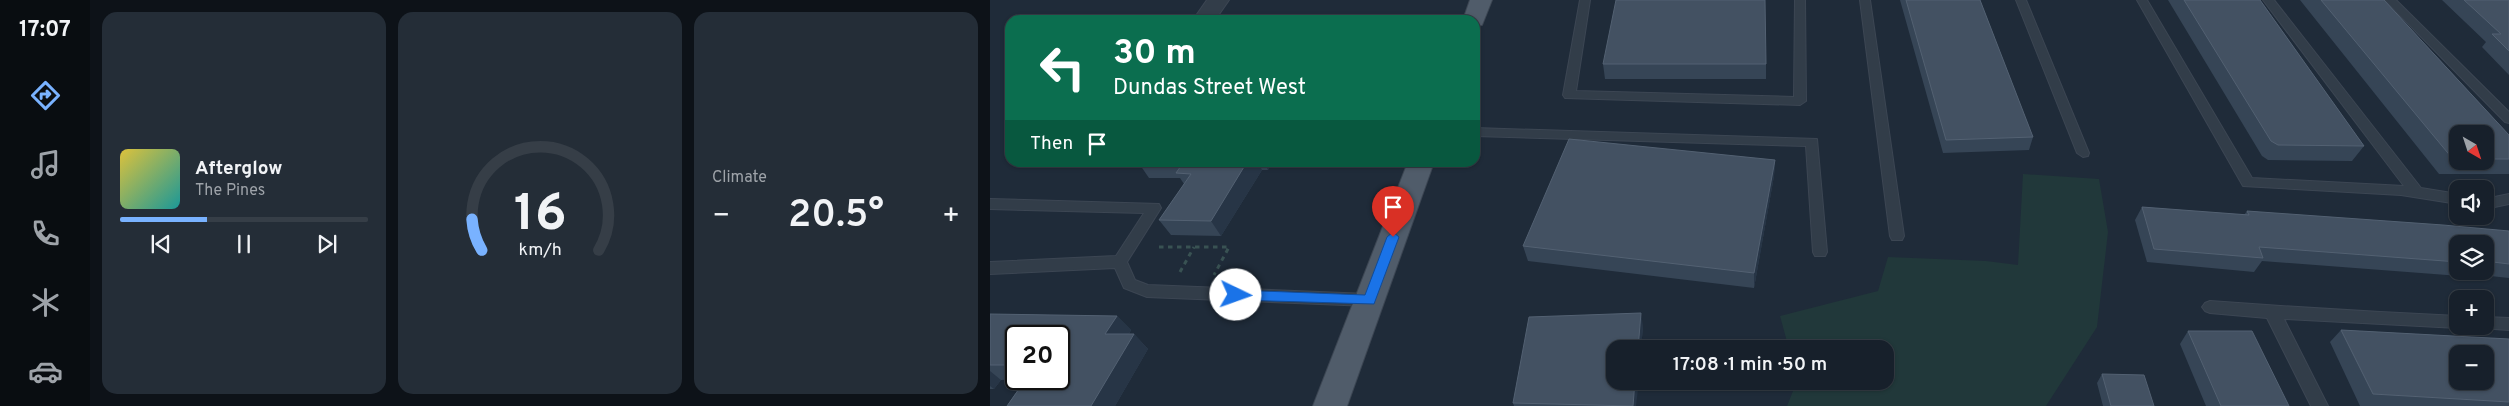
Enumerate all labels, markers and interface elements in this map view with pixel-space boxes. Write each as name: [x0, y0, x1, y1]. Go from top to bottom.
text: 17:07: [19, 17, 71, 44]
text: 30 m: [1113, 32, 1196, 76]
icon: left: [1030, 35, 1095, 100]
text: Dundas Street West: [1113, 75, 1306, 102]
icon: directions: [28, 78, 63, 113]
north arrow: [2449, 125, 2494, 170]
map controls: [2449, 125, 2494, 390]
icon: arrive: [1083, 130, 1111, 158]
text: Then: [1030, 132, 1073, 156]
icon: music: [28, 147, 63, 182]
text: Afterglow: [195, 157, 283, 181]
text: Climate: [712, 168, 767, 188]
button: sound: [2449, 180, 2494, 225]
text: The Pines: [195, 181, 265, 201]
text: 16: [514, 183, 566, 249]
pin: [1372, 186, 1414, 237]
text: 20.5°: [788, 192, 884, 241]
icon: arrive: [1379, 193, 1407, 221]
text: −: [712, 199, 730, 235]
text: +: [942, 199, 960, 235]
icon: phone: [28, 216, 63, 251]
icon: previous: [147, 230, 175, 258]
icon: pause: [230, 230, 258, 258]
icon: next: [313, 230, 341, 258]
button: layers: [2449, 235, 2494, 280]
text: km/h: [518, 239, 562, 262]
position arrow: [1209, 268, 1261, 320]
icon: climate: [28, 285, 63, 320]
button: +: [2449, 290, 2494, 335]
speed limit sign: 20: [1005, 325, 1070, 390]
button: −: [2449, 345, 2494, 390]
text: 17:08 · 1 min · 50 m: [1673, 353, 1827, 377]
icon: car: [28, 354, 63, 389]

